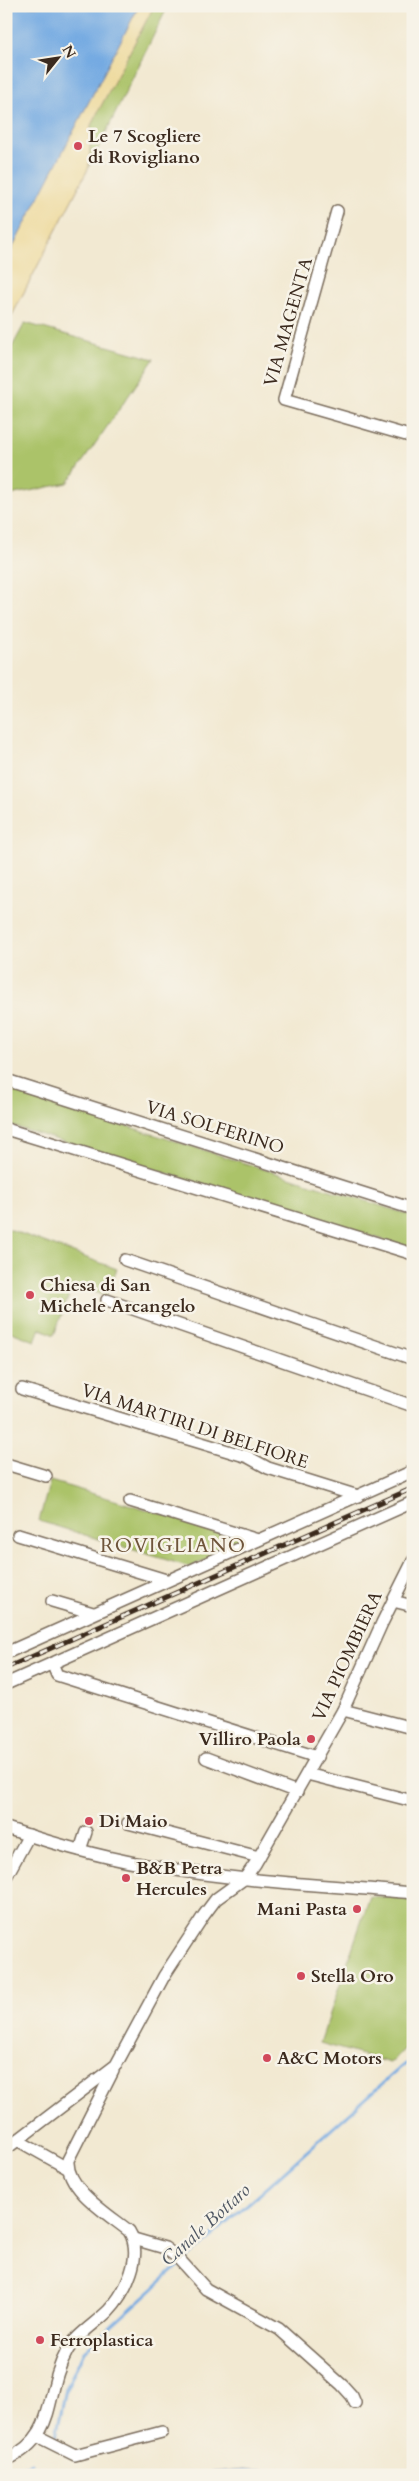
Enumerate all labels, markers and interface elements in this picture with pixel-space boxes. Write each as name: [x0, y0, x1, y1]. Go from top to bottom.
north arrow: [32, 32, 82, 82]
text: N: [58, 42, 80, 62]
place label: Le 7 Scogliere di Rovigliano: [88, 124, 201, 170]
marker: Le 7 Scogliere di Rovigliano: [72, 140, 84, 152]
street label: VIA MAGENTA: [258, 254, 319, 390]
street label: VIA SOLFERINO: [143, 1095, 287, 1160]
place label: Chiesa di San Michele Arcangelo: [40, 1273, 195, 1319]
marker: Chiesa di San Michele Arcangelo: [24, 1289, 36, 1301]
street label: VIA MARTIRI DI BELFIORE: [78, 1378, 312, 1475]
district label: ROVIGLIANO: [100, 1532, 246, 1559]
street label: VIA PIOMBIERA: [306, 1587, 389, 1725]
place label: Villiro Paola: [199, 1727, 301, 1752]
marker: Villiro Paola: [305, 1733, 317, 1745]
place label: Di Maio: [99, 1809, 168, 1834]
marker: Di Maio: [83, 1815, 95, 1827]
place label: B&B Petra Hercules: [136, 1856, 223, 1902]
marker: B&B Petra Hercules: [120, 1872, 132, 1884]
place label: Mani Pasta: [257, 1897, 347, 1922]
marker: Mani Pasta: [351, 1903, 363, 1915]
place label: Stella Oro: [311, 1964, 394, 1989]
marker: Stella Oro: [295, 1970, 307, 1982]
place label: A&C Motors: [277, 2046, 382, 2071]
marker: A&C Motors: [261, 2052, 273, 2064]
water label: Canale Bottaro: [155, 2177, 256, 2272]
place label: Ferroplastica: [50, 2328, 153, 2353]
marker: Ferroplastica: [34, 2334, 46, 2346]

